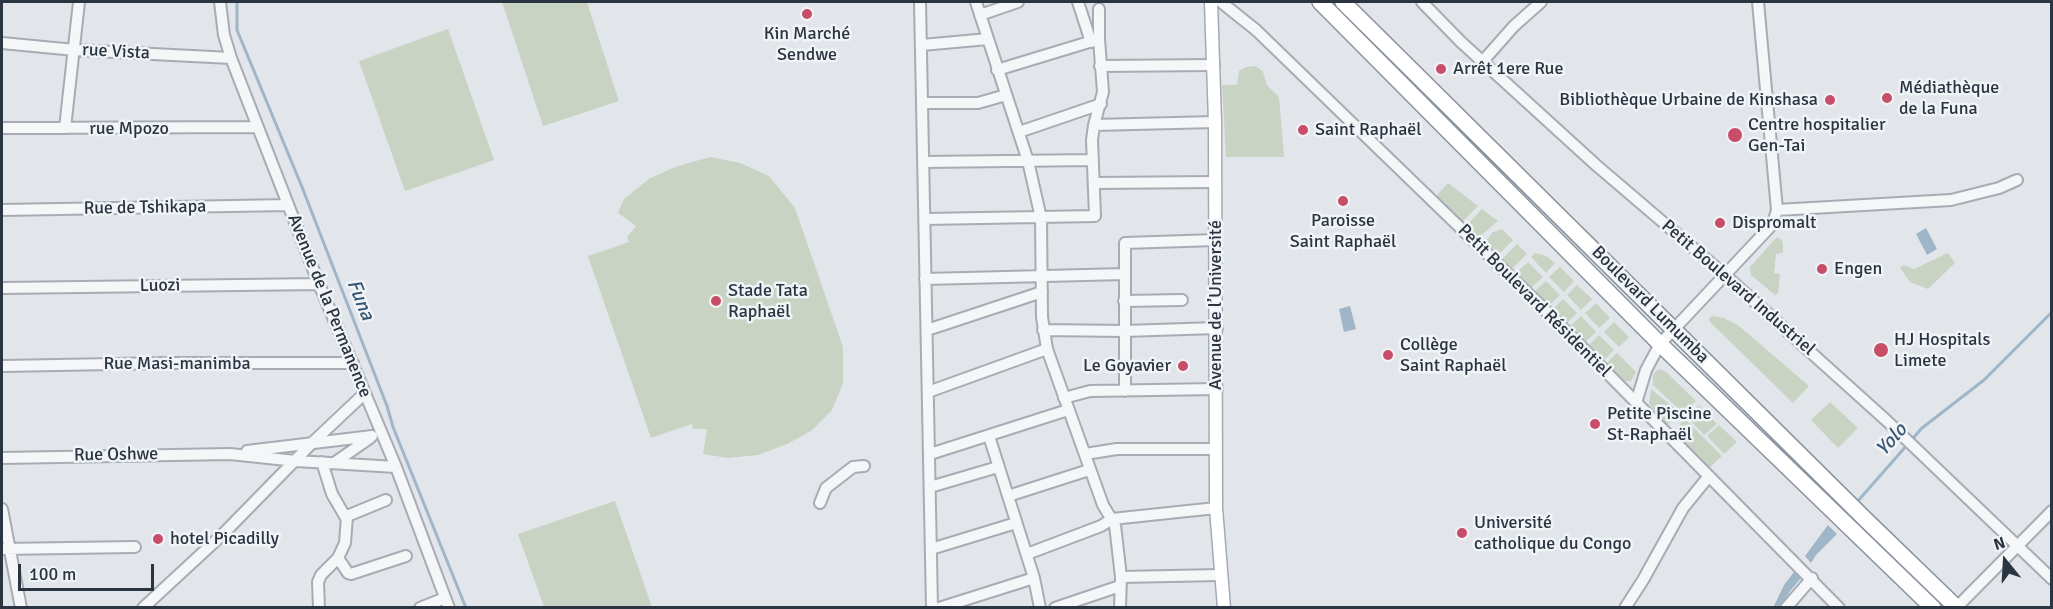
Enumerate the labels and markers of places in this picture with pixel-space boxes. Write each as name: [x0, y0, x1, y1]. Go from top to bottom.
marker: Kin Marché Sendwe: [800, 7, 814, 21]
place label: Kin Marché Sendwe: [764, 23, 850, 66]
place label: Arrêt 1ere Rue: [1453, 58, 1563, 80]
marker: Arrêt 1ere Rue: [1434, 62, 1448, 76]
place label: Médiathèque de la Funa: [1899, 77, 1999, 119]
place label: Bibliothèque Urbaine de Kinshasa: [1559, 89, 1818, 111]
marker: Médiathèque de la Funa: [1880, 91, 1894, 105]
marker: Bibliothèque Urbaine de Kinshasa: [1823, 93, 1837, 107]
place label: Centre hospitalier Gen-Tai: [1748, 114, 1886, 156]
place label: Saint Raphaël: [1315, 119, 1422, 141]
marker: Saint Raphaël: [1296, 123, 1310, 137]
marker: Centre hospitalier Gen-Tai: [1726, 126, 1744, 144]
marker: Paroisse Saint Raphaël: [1336, 194, 1350, 208]
place label: Paroisse Saint Raphaël: [1290, 210, 1396, 252]
place label: Dispromalt: [1732, 212, 1816, 234]
marker: Dispromalt: [1713, 216, 1727, 230]
place label: Engen: [1834, 258, 1882, 280]
marker: Engen: [1815, 262, 1829, 276]
place label: Stade Tata Raphaël: [728, 280, 808, 322]
marker: Stade Tata Raphaël: [709, 294, 723, 308]
place label: HJ Hospitals Limete: [1894, 329, 1990, 372]
place label: Collège Saint Raphaël: [1400, 334, 1507, 376]
marker: HJ Hospitals Limete: [1872, 341, 1890, 359]
marker: Collège Saint Raphaël: [1381, 348, 1395, 362]
place label: Le Goyavier: [1083, 355, 1171, 377]
marker: Le Goyavier: [1176, 359, 1190, 373]
place label: Petite Piscine St-Raphaël: [1607, 403, 1711, 446]
marker: Petite Piscine St-Raphaël: [1588, 417, 1602, 431]
place label: Université catholique du Congo: [1474, 512, 1631, 554]
marker: Université catholique du Congo: [1455, 526, 1469, 540]
place label: hotel Picadilly: [170, 528, 279, 550]
marker: hotel Picadilly: [151, 532, 165, 546]

